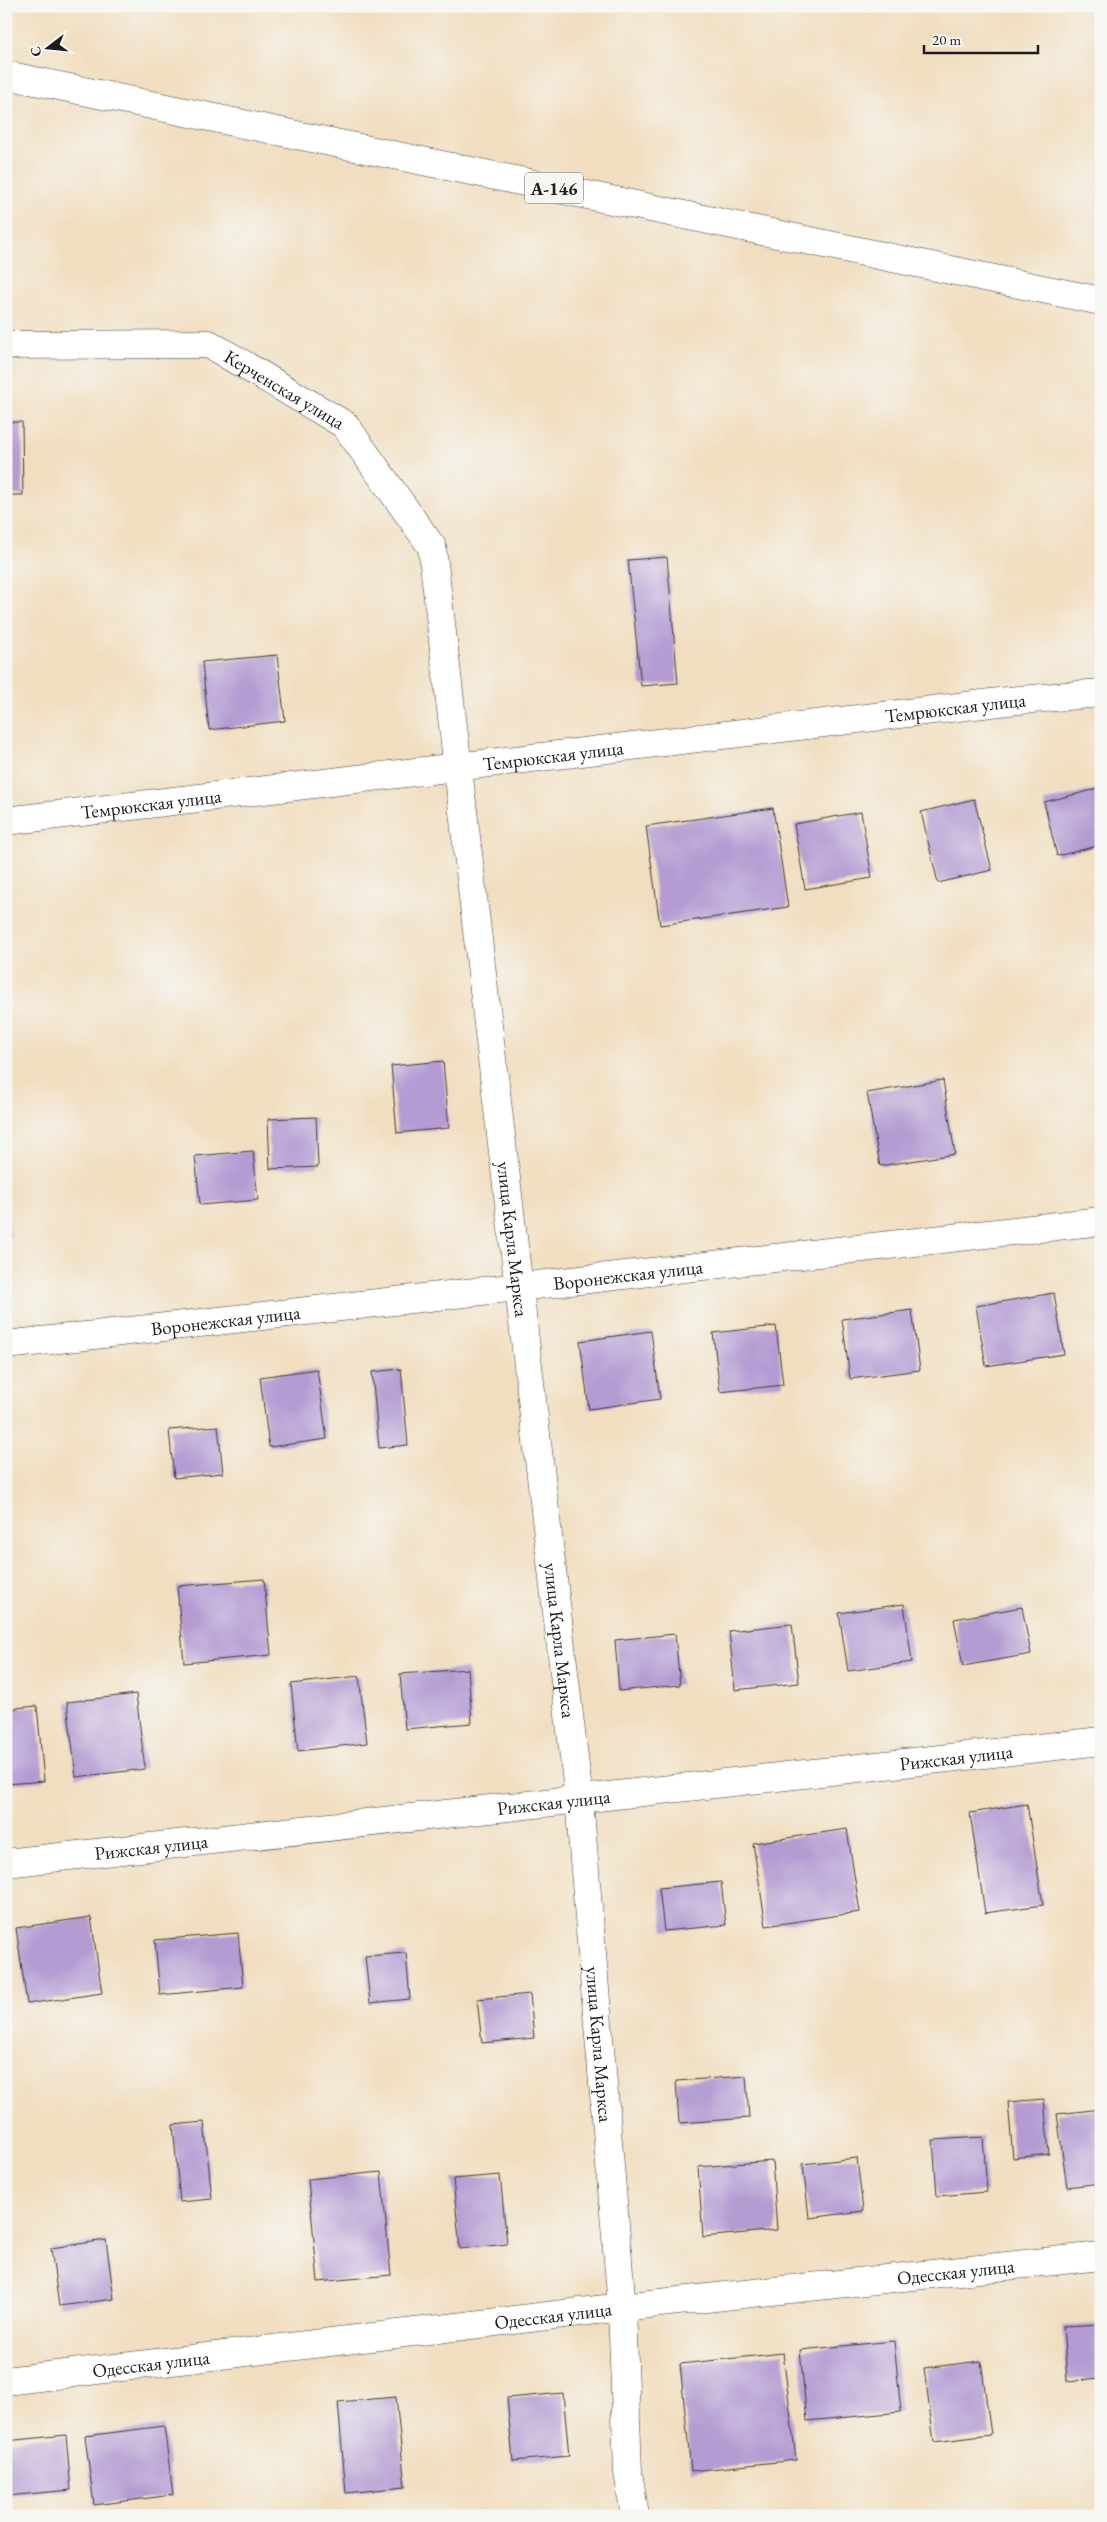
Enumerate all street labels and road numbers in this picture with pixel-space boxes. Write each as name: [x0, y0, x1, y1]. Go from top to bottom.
road number: А-146: [525, 172, 583, 204]
street label: Керченская улица: [220, 344, 350, 435]
street label: Темрюкская улица: [883, 687, 1027, 728]
street label: Темрюкская улица: [481, 735, 625, 776]
street label: Темрюкская улица: [79, 783, 223, 824]
street label: улица Карла Маркса: [492, 1160, 535, 1319]
street label: Воронежская улица: [552, 1254, 705, 1295]
street label: Воронежская улица: [149, 1299, 302, 1341]
street label: улица Карла Маркса: [539, 1561, 582, 1720]
street label: Рижская улица: [898, 1738, 1015, 1776]
street label: Рижская улица: [496, 1783, 612, 1821]
street label: Рижская улица: [93, 1828, 210, 1866]
street label: улица Карла Маркса: [581, 1965, 619, 2124]
street label: Одесская улица: [896, 2253, 1016, 2290]
street label: Одесская улица: [493, 2296, 613, 2335]
street label: Одесская улица: [91, 2344, 211, 2383]

